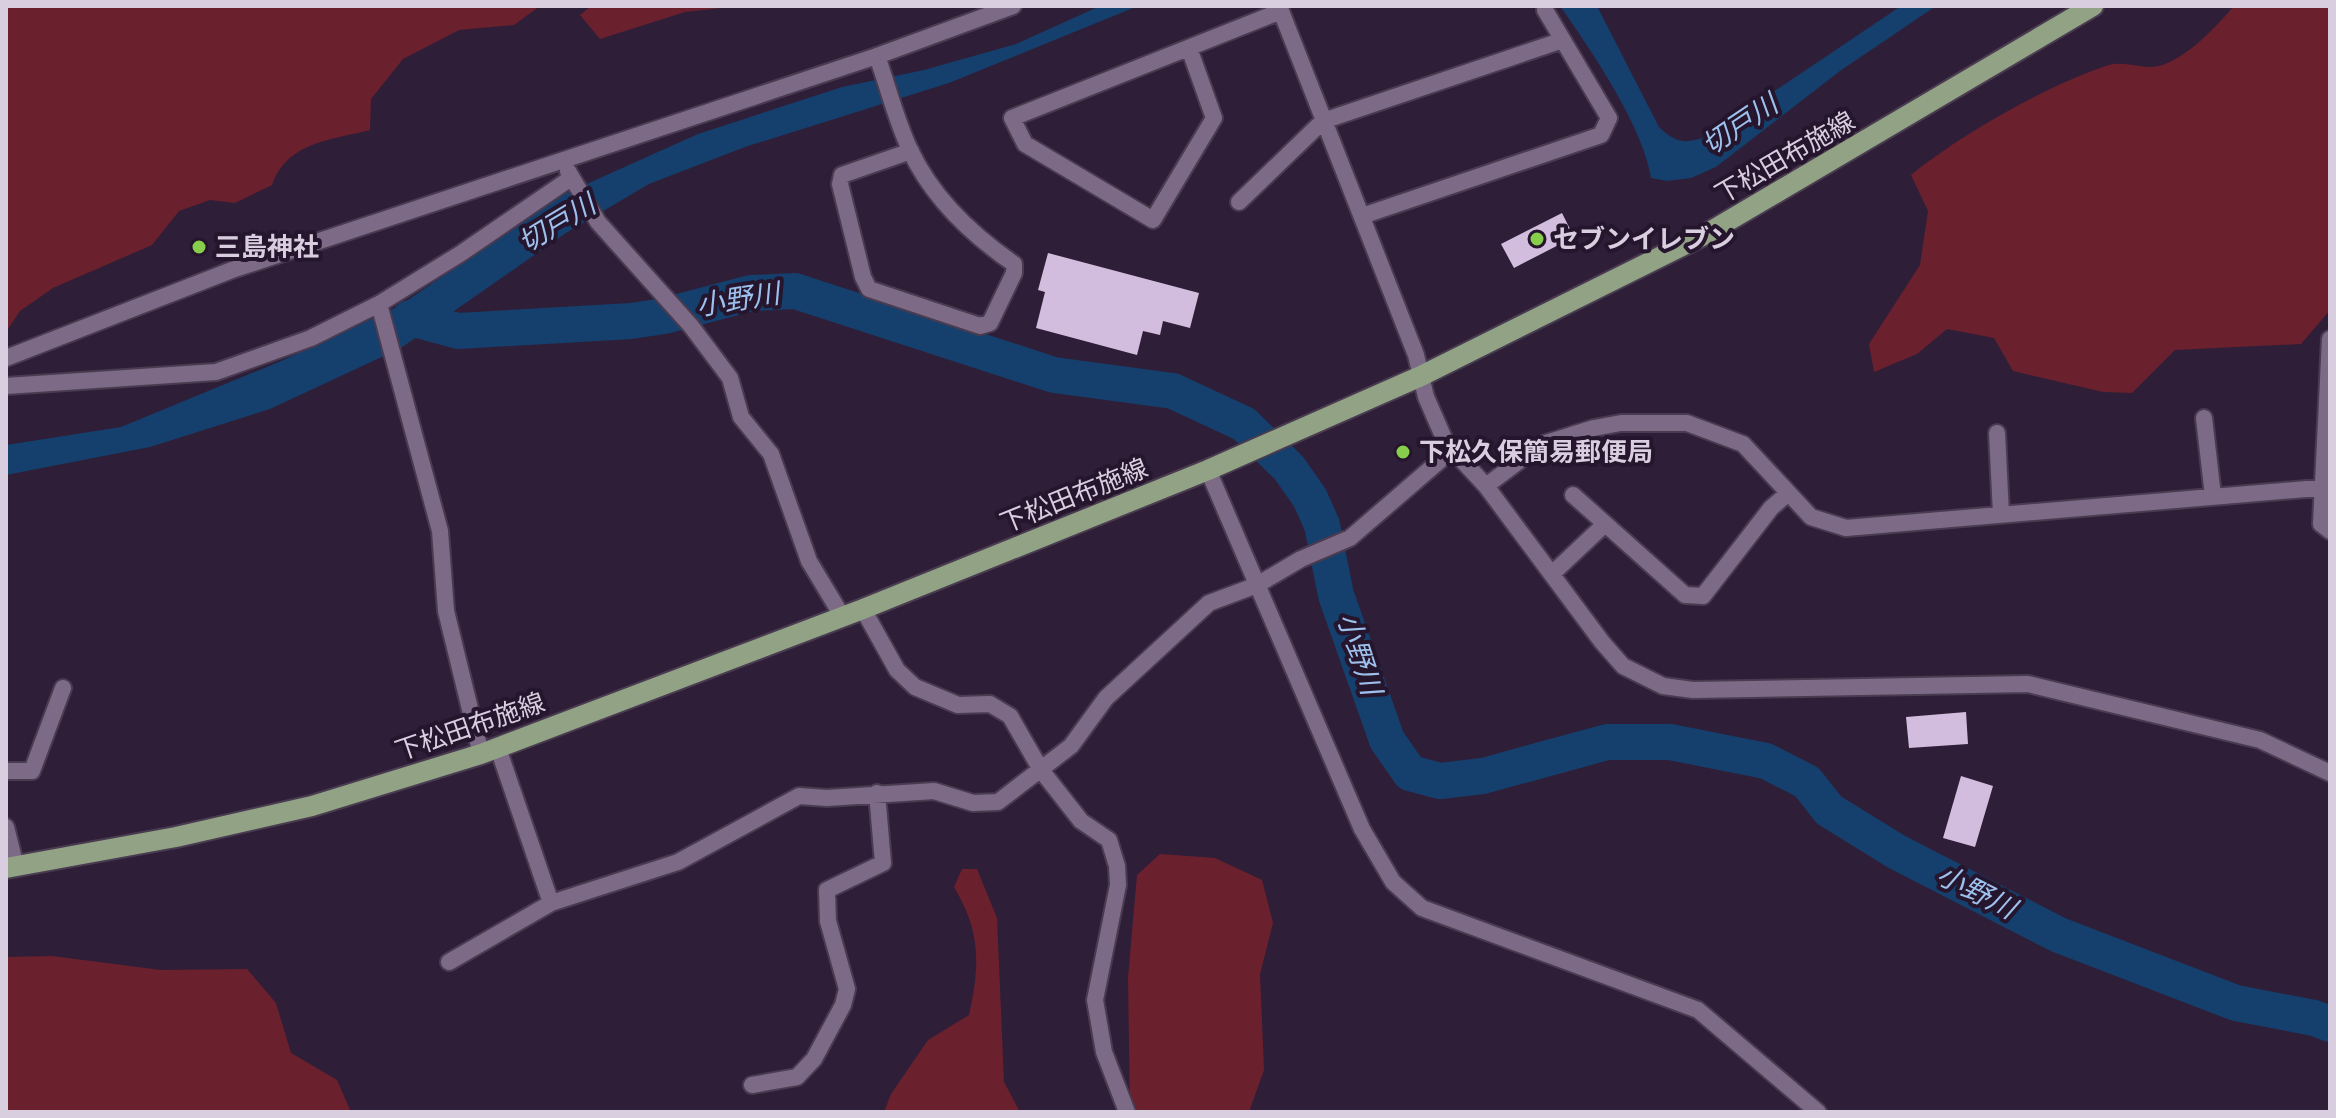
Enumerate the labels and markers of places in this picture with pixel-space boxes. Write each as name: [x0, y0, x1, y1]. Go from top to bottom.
place label: セブンイレブン: [1553, 222, 1735, 257]
place label: 三島神社: [215, 230, 319, 265]
marker: セブンイレブン: [1528, 230, 1546, 248]
marker: 三島神社: [190, 238, 208, 256]
place label: 下松久保簡易郵便局: [1419, 435, 1653, 470]
marker: 下松久保簡易郵便局: [1394, 443, 1412, 461]

